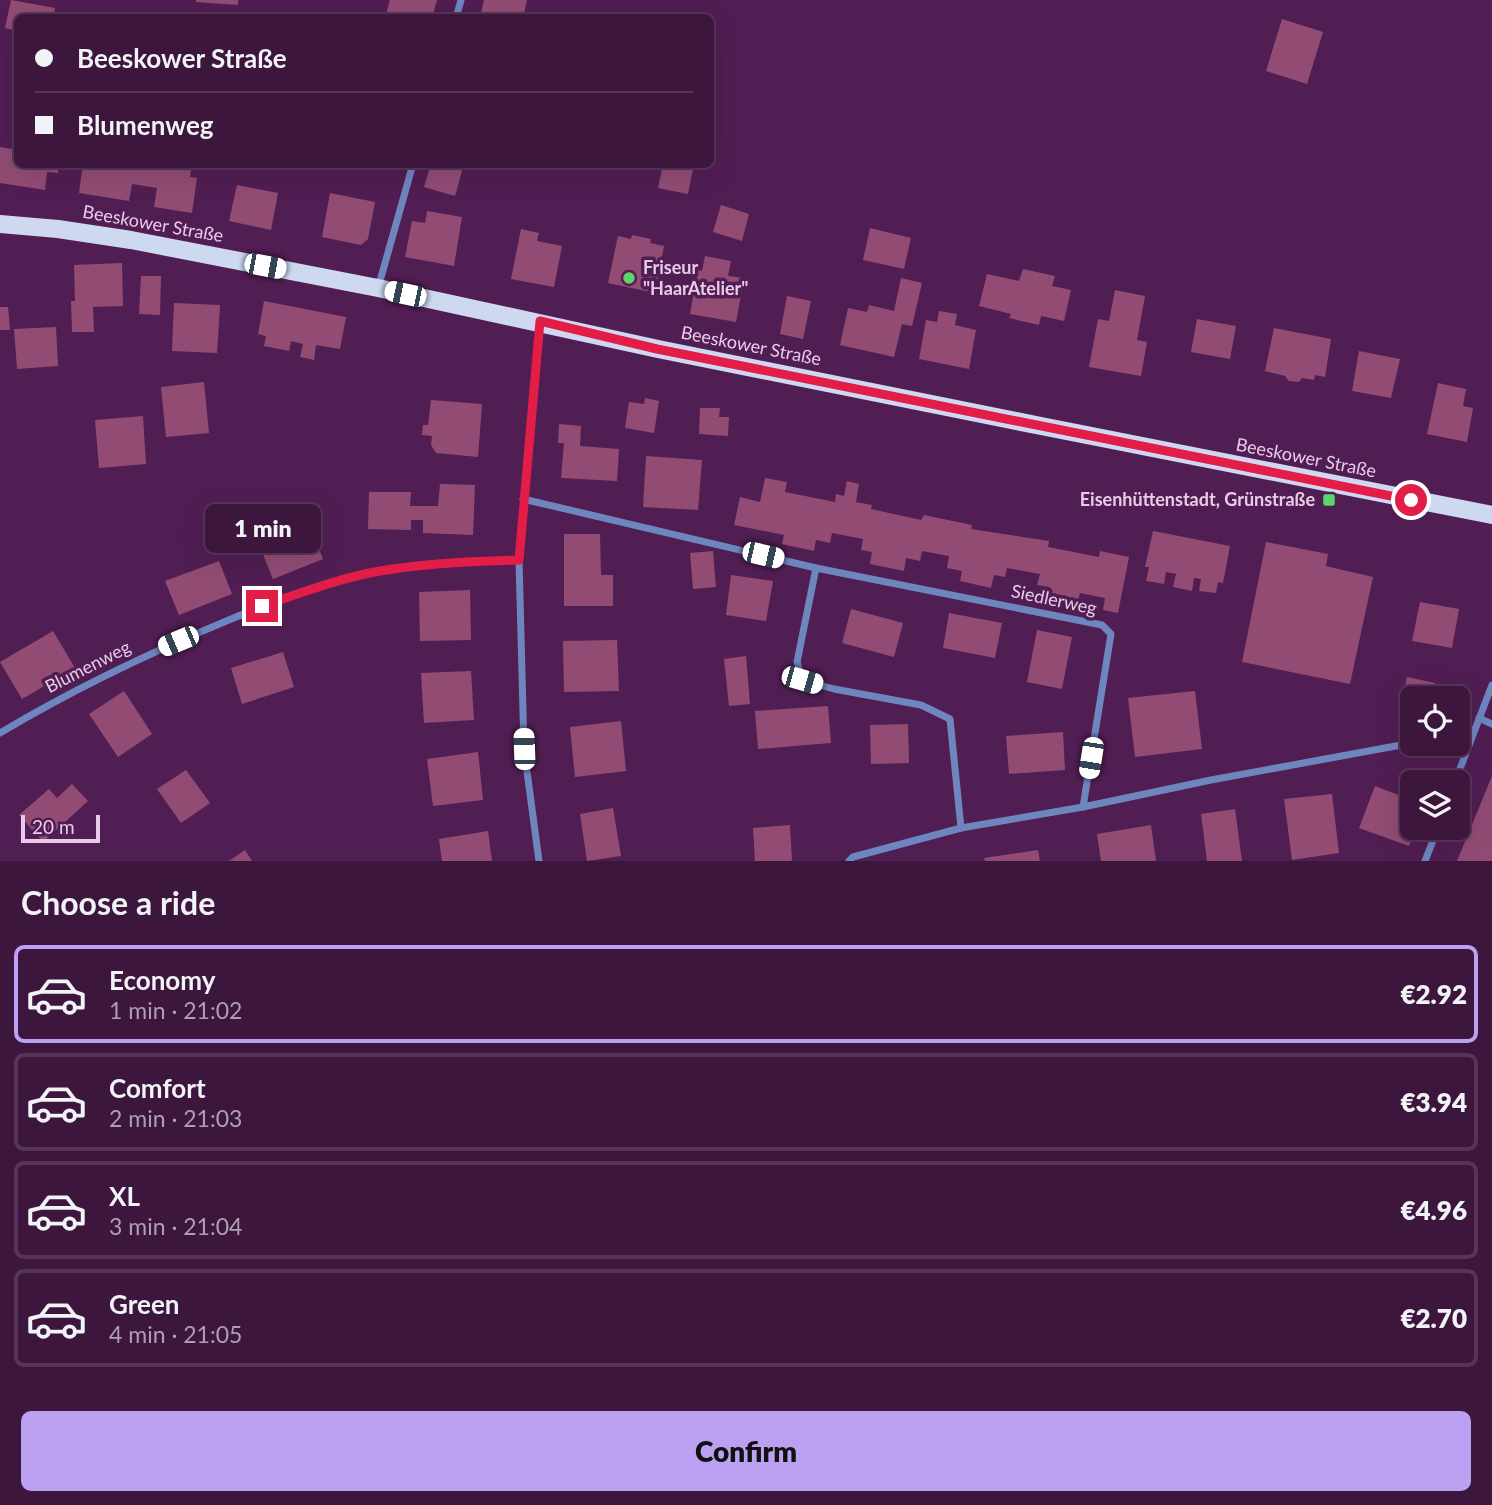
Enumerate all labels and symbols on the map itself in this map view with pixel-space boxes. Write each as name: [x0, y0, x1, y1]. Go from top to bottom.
street label: Beeskower Straße: [81, 200, 225, 246]
car: [243, 252, 288, 280]
place label: Friseur "HaarAtelier": [643, 256, 748, 299]
marker: Friseur "HaarAtelier": [621, 270, 637, 286]
car: [383, 279, 428, 309]
street label: Beeskower Straße: [679, 321, 823, 369]
street label: Beeskower Straße: [1234, 433, 1378, 481]
route start: [1395, 484, 1427, 516]
place label: Eisenhüttenstadt, Grünstraße: [1080, 488, 1315, 510]
marker: Eisenhüttenstadt, Grünstraße: [1321, 492, 1337, 508]
callout: 1 min: [204, 504, 320, 554]
car: [741, 540, 786, 570]
street label: Siedlerweg: [1009, 579, 1099, 619]
route end: [246, 590, 278, 622]
car: [155, 623, 202, 659]
street label: Blumenweg: [41, 635, 134, 697]
car: [779, 664, 826, 696]
car: [513, 728, 536, 770]
car: [1078, 736, 1105, 780]
scale bar: [21, 812, 100, 844]

